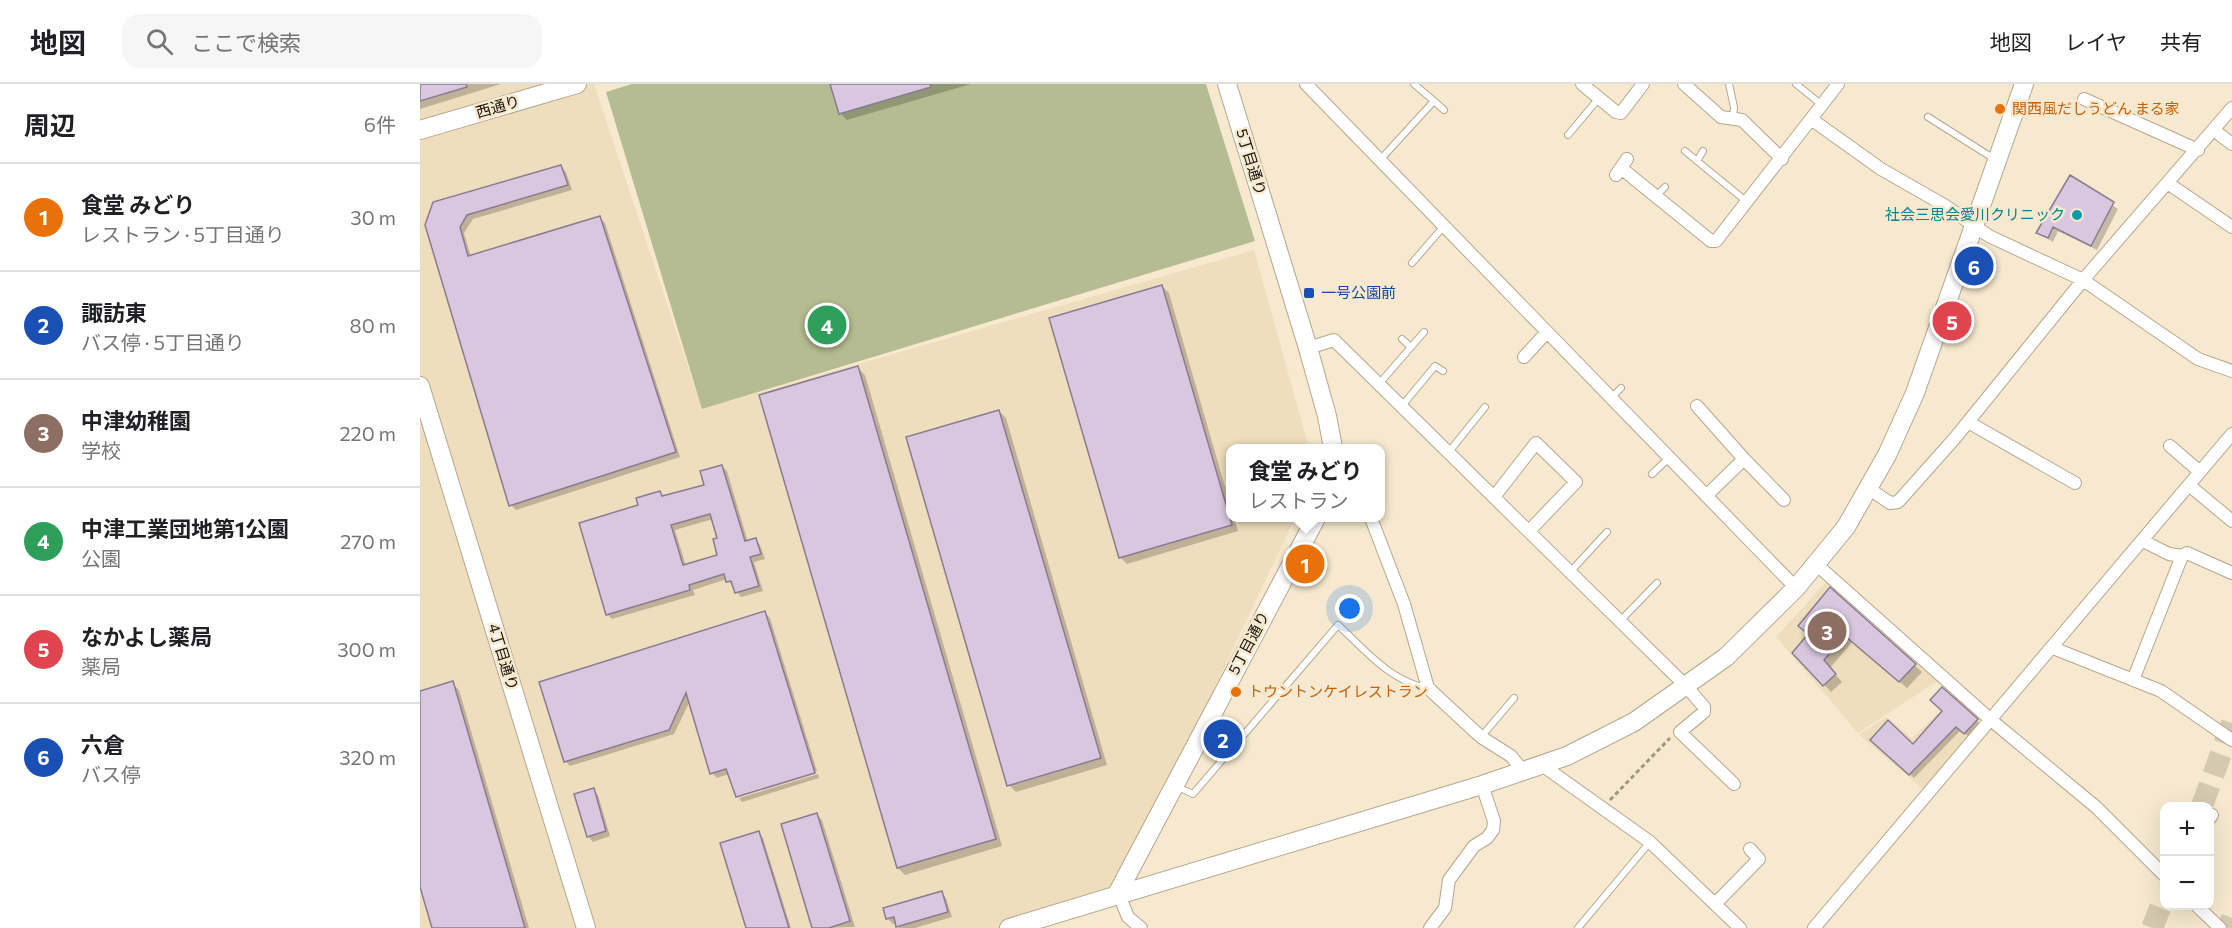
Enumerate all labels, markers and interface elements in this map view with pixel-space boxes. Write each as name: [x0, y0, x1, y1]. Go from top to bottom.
search box: [122, 14, 542, 68]
text: 地図: [30, 25, 86, 59]
icon: search: [143, 25, 176, 58]
text: ここで検索: [191, 29, 301, 56]
text: 地図: [1990, 29, 2032, 54]
text: レイヤ: [2065, 29, 2127, 54]
text: 共有: [2160, 29, 2202, 54]
street label: 西通り: [474, 91, 522, 121]
place label: 関西風だしうどん まる家: [2012, 99, 2180, 117]
marker: 関西風だしうどん まる家: [1993, 102, 2007, 116]
text: 周辺: [24, 109, 76, 140]
text: 6件: [364, 112, 396, 136]
street label: 5丁目通り: [1233, 126, 1271, 197]
text: 食堂 みどり: [81, 191, 195, 218]
text: 1: [39, 205, 48, 229]
text: 30 m: [350, 205, 396, 229]
place label: 社会三思会愛川クリニック: [1885, 205, 2065, 223]
marker: 社会三思会愛川クリニック: [2070, 208, 2084, 222]
text: レストラン · 5丁目通り: [81, 222, 285, 246]
pin: 6: [1954, 244, 1994, 288]
place label: 一号公園前: [1321, 283, 1396, 301]
marker: 一号公園前: [1302, 286, 1316, 300]
pin: 5: [1932, 298, 1972, 344]
text: 諏訪東: [81, 299, 147, 326]
pin: 4: [808, 302, 846, 348]
text: 2: [38, 313, 49, 337]
text: 80 m: [350, 313, 396, 337]
text: バス停 · 5丁目通り: [81, 330, 245, 354]
text: 中津幼稚園: [81, 407, 191, 434]
text: 3: [38, 421, 49, 445]
text: 220 m: [340, 421, 396, 445]
text: 学校: [81, 438, 121, 462]
popup: [1226, 444, 1385, 522]
text: 食堂 みどり: [1248, 457, 1363, 484]
text: レストラン: [1248, 488, 1348, 512]
text: 中津工業団地第1公園: [81, 515, 289, 542]
text: 4: [37, 529, 50, 553]
text: 270 m: [340, 529, 396, 553]
pin: 1: [1286, 542, 1324, 586]
text: 公園: [81, 546, 121, 570]
your location: [1335, 594, 1364, 623]
street label: 5丁目通り: [1224, 608, 1272, 677]
pin: 3: [1808, 608, 1846, 654]
street label: 4丁目通り: [485, 621, 523, 692]
text: なかよし薬局: [81, 623, 212, 650]
text: 5: [38, 637, 49, 661]
text: 300 m: [337, 637, 396, 661]
text: 薬局: [81, 654, 121, 678]
place label: トウントンケイレストラン: [1248, 682, 1428, 700]
marker: トウントンケイレストラン: [1229, 685, 1243, 699]
pin: 2: [1204, 716, 1242, 762]
text: 六倉: [81, 731, 125, 758]
text: 6: [37, 745, 50, 769]
text: 320 m: [339, 745, 396, 769]
text: バス停: [81, 762, 141, 786]
map controls: [2160, 802, 2214, 910]
button: +: [2160, 802, 2214, 856]
button: −: [2160, 856, 2214, 910]

